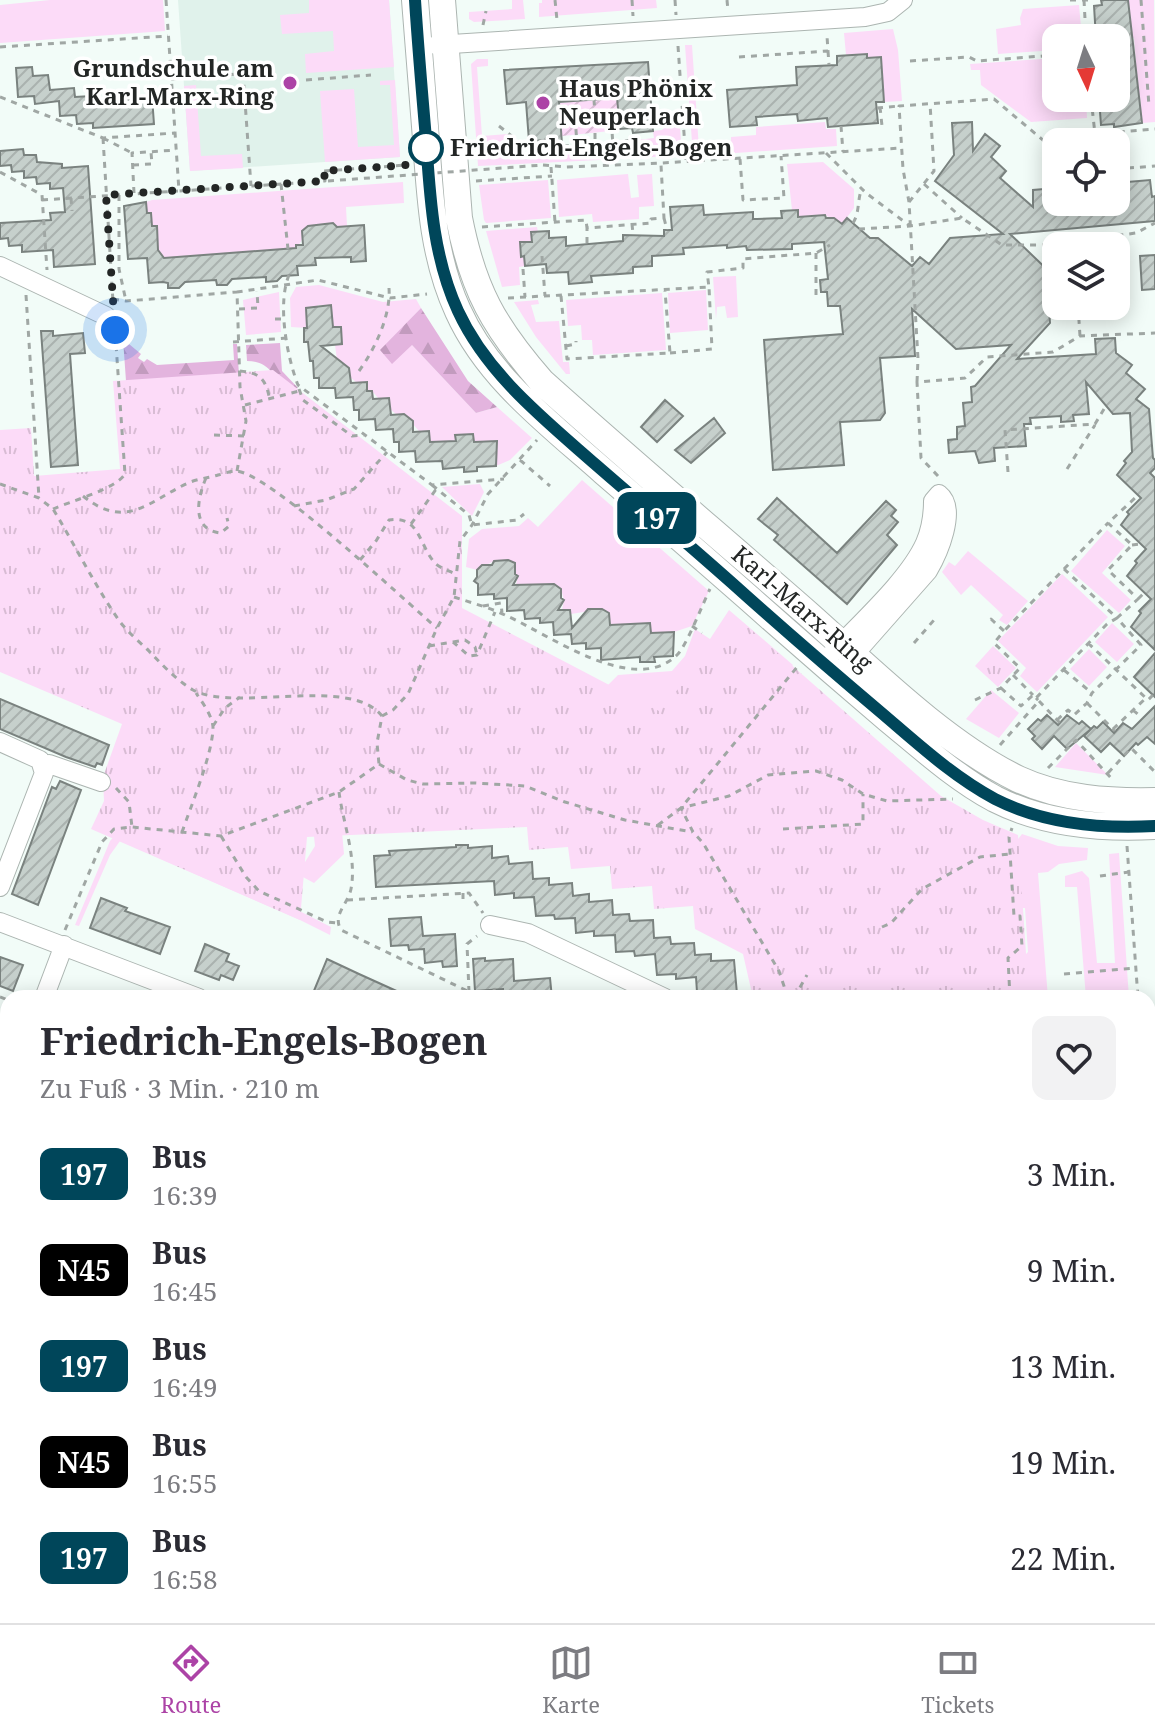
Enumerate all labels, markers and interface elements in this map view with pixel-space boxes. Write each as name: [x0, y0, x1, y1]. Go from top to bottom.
north arrow: [1042, 24, 1130, 112]
map controls: [1042, 24, 1130, 320]
place label: Grundschule am Karl-Marx-Ring: [73, 51, 275, 112]
place label: Haus Phönix Neuperlach: [559, 71, 713, 132]
marker: Grundschule am Karl-Marx-Ring: [281, 74, 299, 92]
marker: Haus Phönix Neuperlach: [534, 94, 552, 112]
button: locate: [1042, 128, 1130, 216]
place label: Friedrich-Engels-Bogen: [450, 130, 733, 163]
marker: Friedrich-Engels-Bogen: [409, 131, 443, 165]
button: layers: [1042, 232, 1130, 320]
your location: [95, 310, 135, 350]
line badge: 197: [611, 492, 703, 544]
text: 197: [633, 499, 681, 537]
street label: Karl-Marx-Ring: [725, 537, 881, 678]
text: Friedrich-Engels-Bogen: [40, 1014, 488, 1066]
button: heart: [1032, 1016, 1116, 1100]
text: Zu Fuß · 3 Min. · 210 m: [40, 1070, 320, 1106]
text: Bus: [152, 1136, 207, 1177]
text: 3 Min.: [1027, 1154, 1116, 1195]
text: 197: [60, 1155, 108, 1193]
text: 16:39: [152, 1177, 218, 1213]
text: Bus: [152, 1232, 207, 1273]
text: 9 Min.: [1027, 1250, 1116, 1291]
text: N45: [57, 1251, 111, 1289]
text: 16:45: [152, 1273, 218, 1309]
text: Bus: [152, 1328, 207, 1369]
text: 13 Min.: [1010, 1346, 1116, 1387]
text: 197: [60, 1347, 108, 1385]
text: 16:49: [152, 1369, 218, 1405]
text: Bus: [152, 1424, 207, 1465]
text: 19 Min.: [1010, 1442, 1116, 1483]
text: N45: [57, 1443, 111, 1481]
text: 16:55: [152, 1465, 218, 1501]
text: Bus: [152, 1520, 207, 1561]
text: 22 Min.: [1010, 1538, 1116, 1579]
text: 197: [60, 1539, 108, 1577]
text: 16:58: [152, 1561, 218, 1597]
tab: Route: [161, 1641, 221, 1719]
tab: Karte: [542, 1641, 600, 1719]
tab: Tickets: [921, 1641, 994, 1719]

